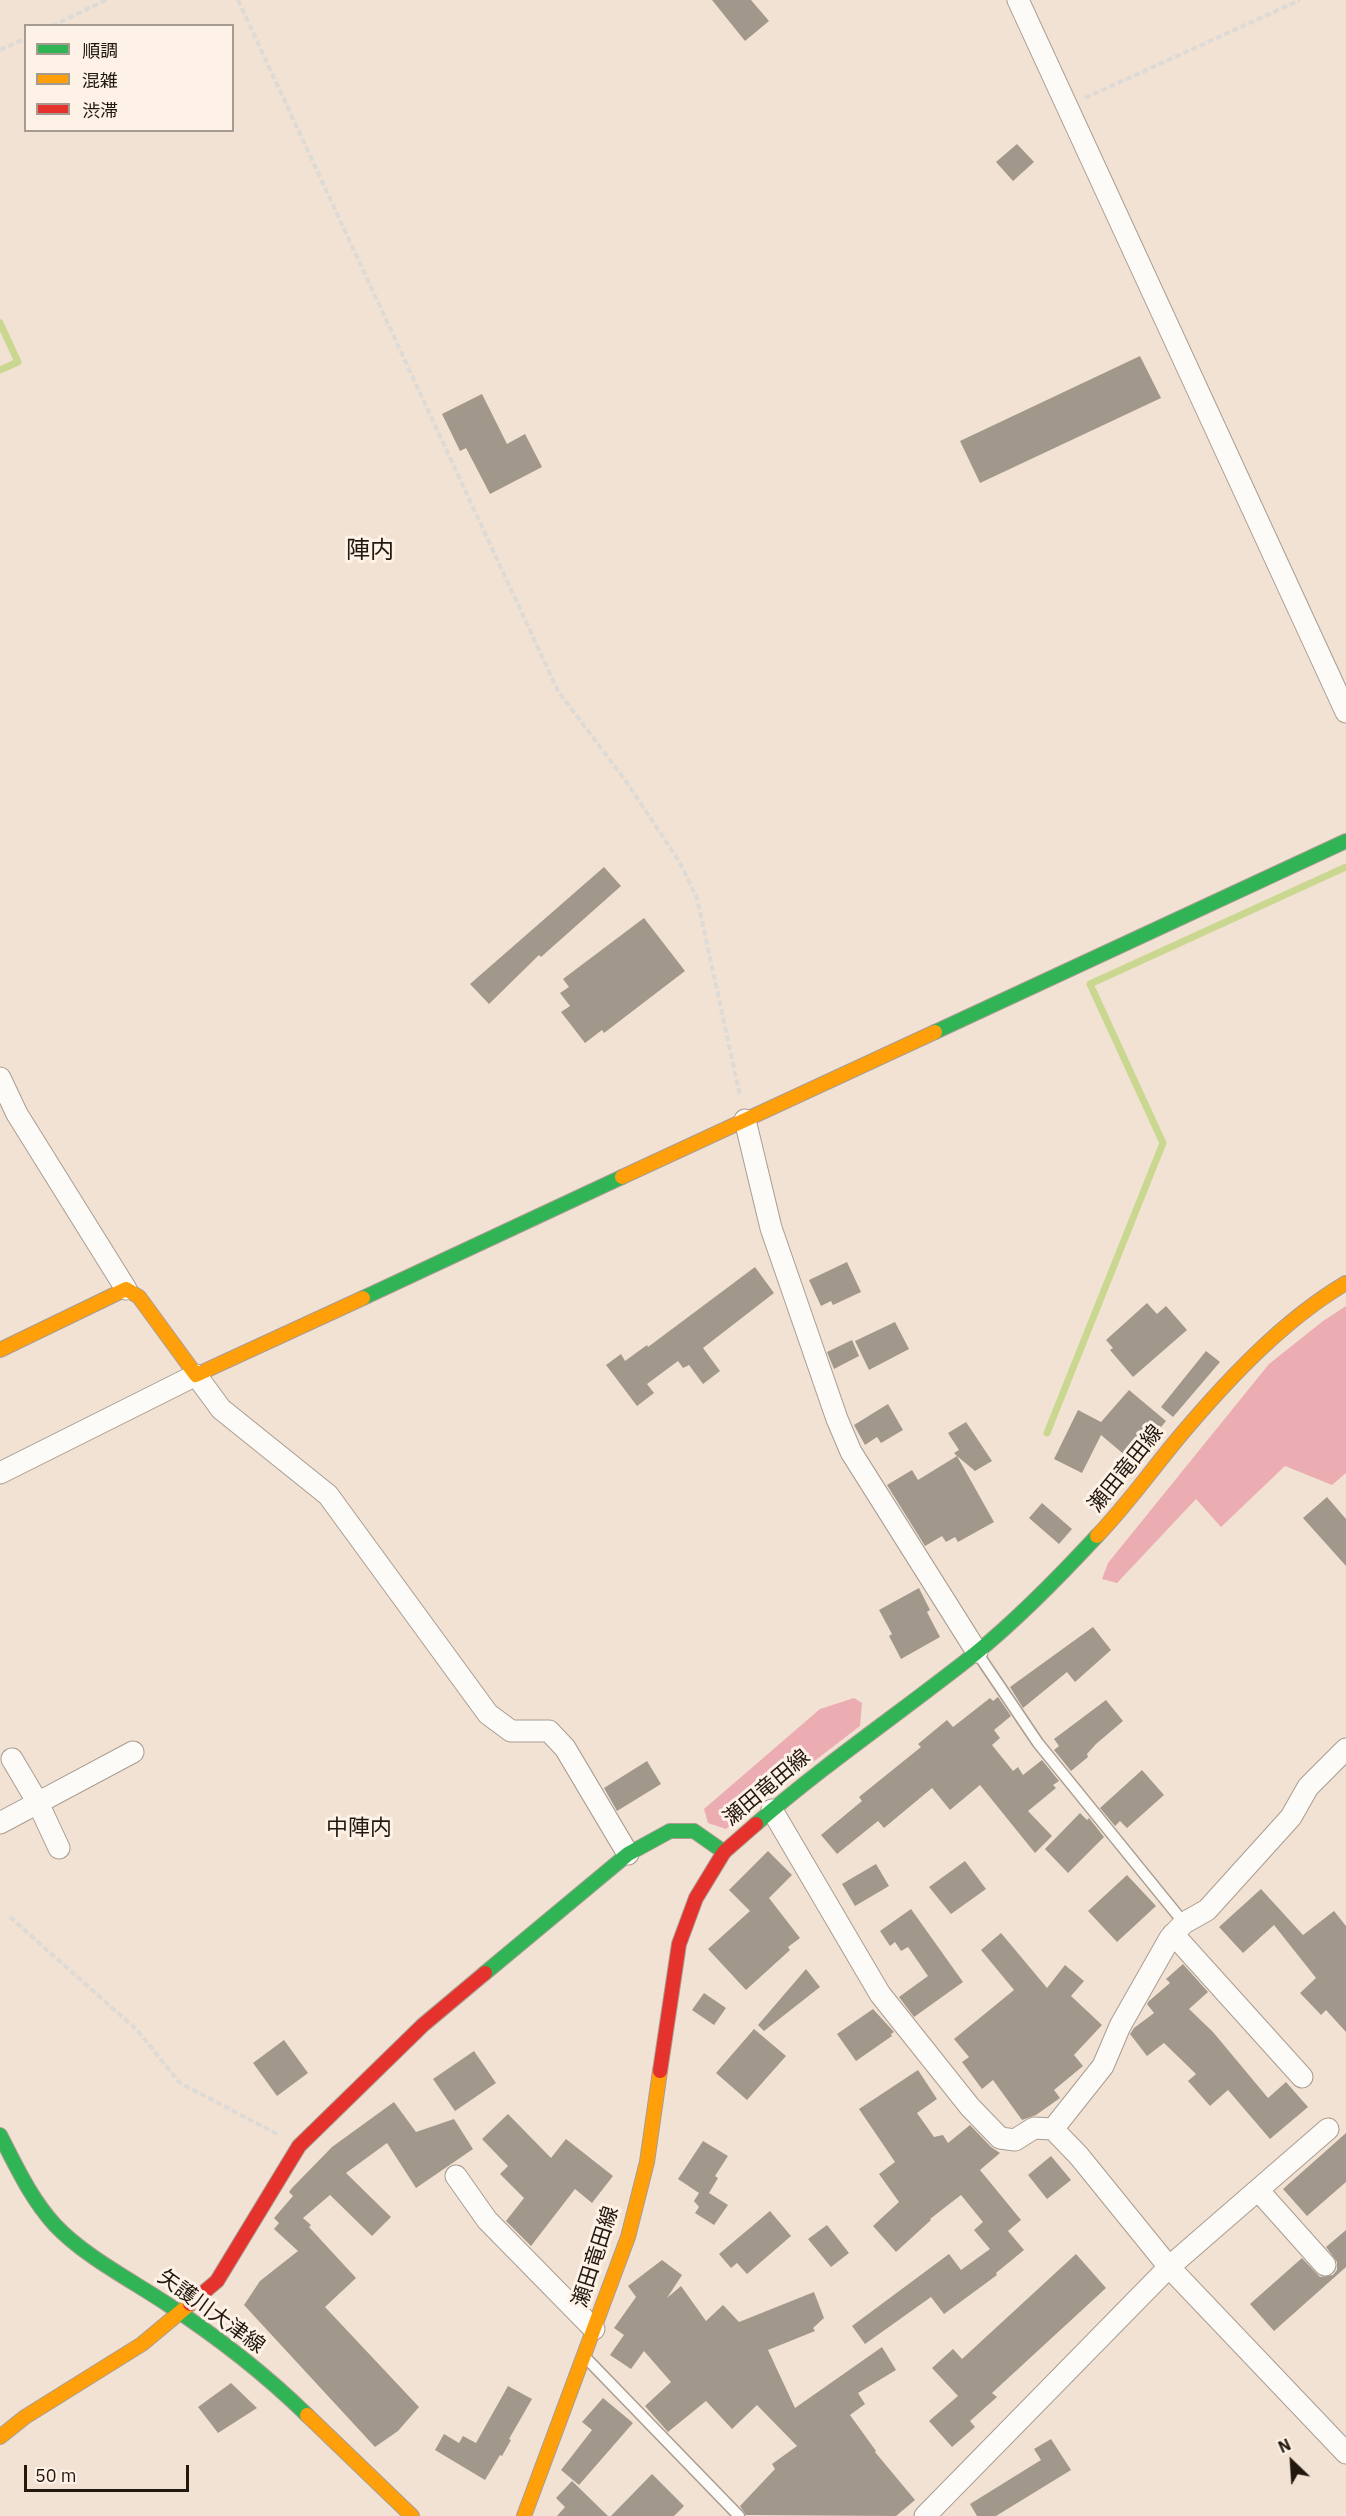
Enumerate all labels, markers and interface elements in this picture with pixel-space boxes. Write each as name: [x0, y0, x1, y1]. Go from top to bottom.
legend: [24, 24, 234, 132]
text: 順調: [82, 39, 118, 62]
text: 混雑: [82, 69, 118, 92]
text: 渋滞: [82, 99, 118, 122]
district label: 陣内: [346, 537, 394, 565]
street label: 瀬田竜田線: [1083, 1420, 1169, 1518]
street label: 瀬田竜田線: [719, 1745, 815, 1831]
district label: 中陣内: [326, 1816, 392, 1842]
street label: 瀬田竜田線: [568, 2203, 624, 2311]
street label: 矢護川大津線: [153, 2265, 269, 2359]
north arrow: [1262, 2432, 1322, 2492]
text: N: [1275, 2434, 1294, 2457]
scale bar: [27, 2453, 192, 2491]
text: 50 m: [35, 2464, 77, 2487]

